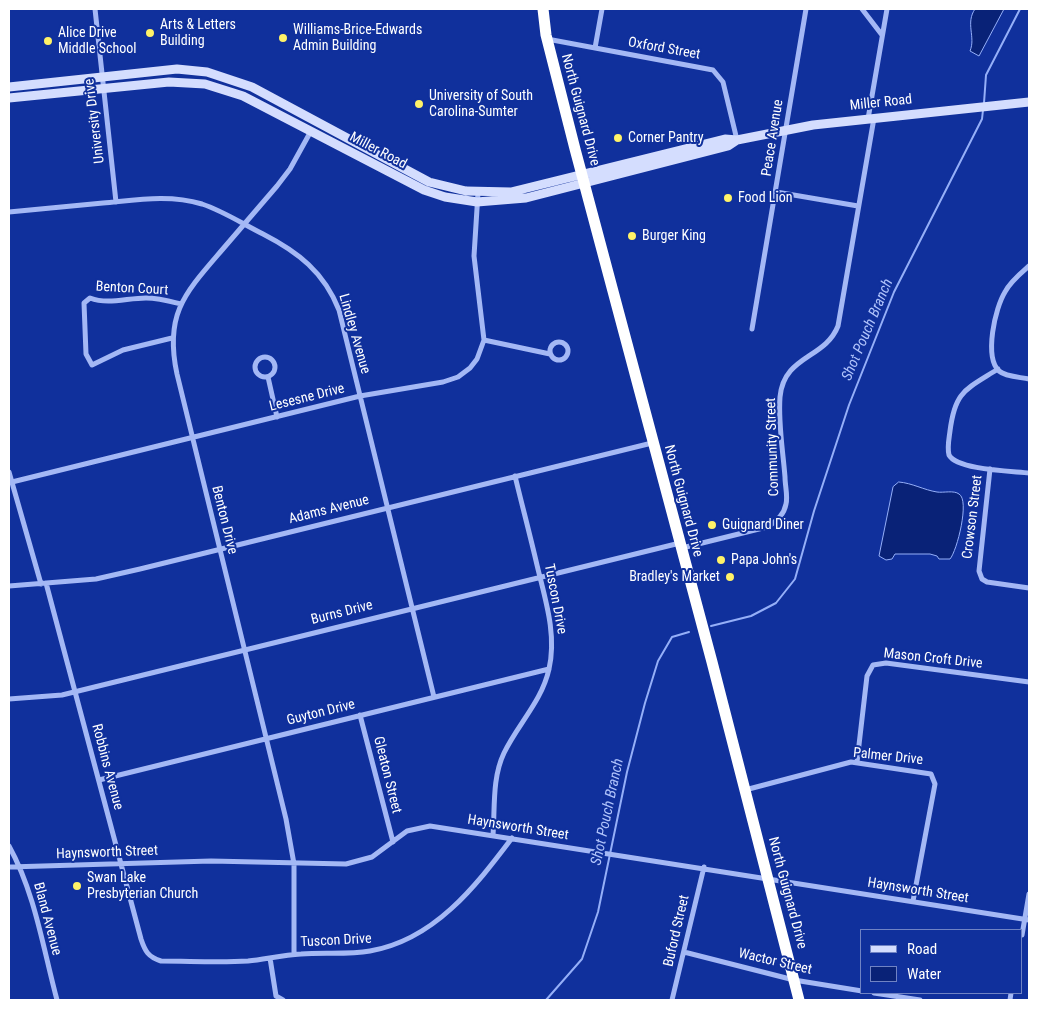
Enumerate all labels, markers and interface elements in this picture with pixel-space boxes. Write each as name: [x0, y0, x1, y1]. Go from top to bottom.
place label: Arts & Letters Building: [160, 17, 236, 49]
place label: Williams-Brice-Edwards Admin Building: [293, 22, 422, 54]
place label: Alice Drive Middle School: [58, 25, 136, 58]
marker: Arts & Letters Building: [144, 27, 156, 39]
marker: Williams-Brice-Edwards Admin Building: [277, 32, 289, 44]
street label: Oxford Street: [627, 34, 701, 64]
marker: Alice Drive Middle School: [42, 35, 54, 47]
street label: North Guignard Drive: [557, 52, 603, 168]
street label: University Drive: [81, 78, 109, 164]
place label: University of South Carolina-Sumter: [429, 88, 533, 120]
street label: Miller Road: [849, 91, 913, 115]
marker: University of South Carolina-Sumter: [413, 98, 425, 110]
street label: Peace Avenue: [759, 98, 787, 178]
street label: Miller Road: [347, 129, 409, 173]
place label: Corner Pantry: [628, 130, 704, 146]
marker: Corner Pantry: [612, 132, 624, 144]
place label: Food Lion: [738, 190, 792, 206]
marker: Food Lion: [722, 192, 734, 204]
place label: Burger King: [642, 228, 706, 244]
marker: Burger King: [626, 230, 638, 242]
water label: Shot Pouch Branch: [838, 276, 898, 384]
street label: Benton Court: [95, 279, 169, 299]
street label: Lindley Avenue: [335, 292, 373, 376]
street label: Lesesne Drive: [268, 381, 346, 415]
street label: Community Street: [763, 397, 783, 497]
street label: North Guignard Drive: [660, 443, 706, 559]
street label: Crowson Street: [960, 474, 986, 560]
street label: Benton Drive: [207, 484, 241, 556]
street label: Adams Avenue: [287, 492, 371, 528]
place label: Guignard Diner: [722, 517, 804, 533]
marker: Guignard Diner: [706, 519, 718, 531]
place label: Papa John's: [731, 552, 797, 568]
marker: Papa John's: [715, 554, 727, 566]
street label: Tuscon Drive: [540, 562, 570, 636]
place label: Bradley's Market: [629, 569, 720, 585]
marker: Bradley's Market: [724, 571, 736, 583]
street label: Burns Drive: [309, 597, 375, 629]
street label: Mason Croft Drive: [883, 645, 983, 673]
street label: Guyton Drive: [285, 696, 357, 730]
street label: Robbins Avenue: [87, 722, 127, 812]
street label: Gleaton Street: [369, 735, 405, 815]
street label: Palmer Drive: [852, 745, 924, 769]
water label: Shot Pouch Branch: [588, 757, 628, 867]
street label: Haynsworth Street: [466, 812, 570, 844]
street label: North Guignard Drive: [764, 835, 810, 951]
street label: Haynsworth Street: [56, 843, 158, 863]
place label: Swan Lake Presbyterian Church: [87, 870, 198, 902]
street label: Haynsworth Street: [866, 875, 970, 907]
marker: Swan Lake Presbyterian Church: [71, 880, 83, 892]
street label: Bland Avenue: [29, 881, 65, 957]
street label: Buford Street: [661, 894, 693, 968]
legend: [860, 929, 1023, 994]
street label: Tuscon Drive: [300, 931, 372, 951]
text: Road: [907, 940, 937, 958]
street label: Wactor Street: [737, 945, 813, 979]
text: Water: [907, 965, 941, 983]

